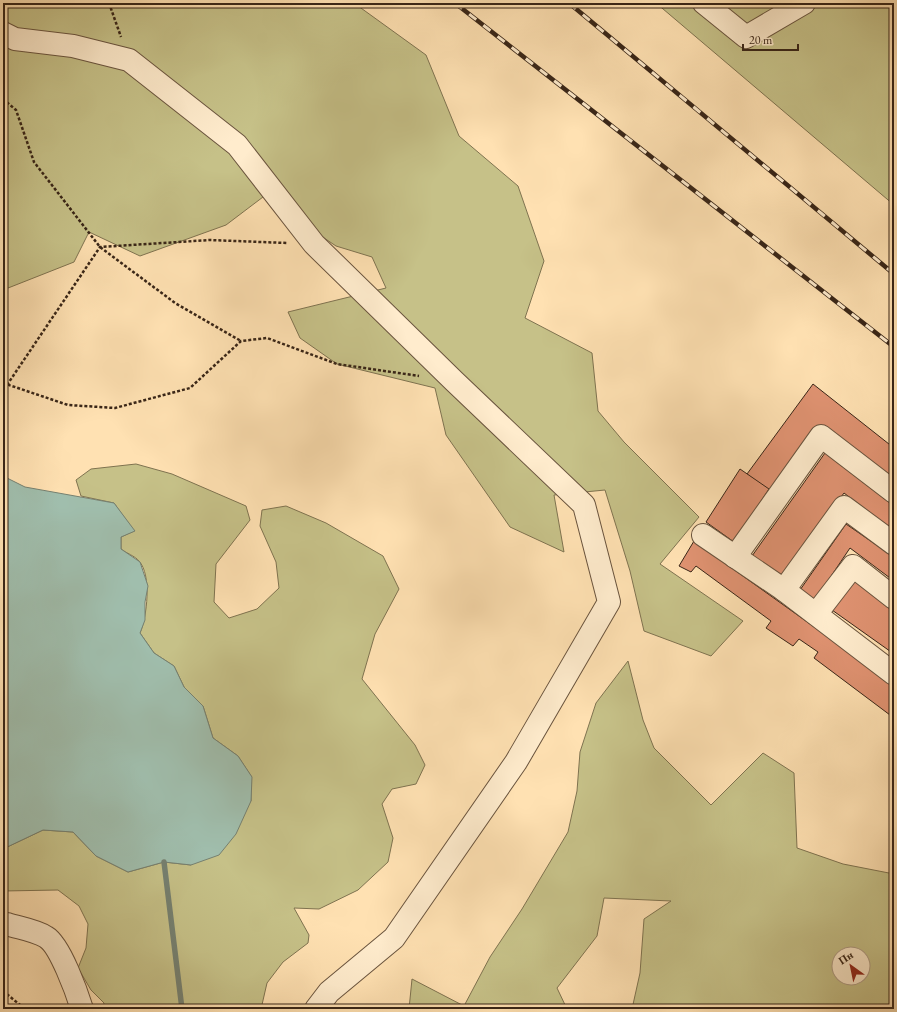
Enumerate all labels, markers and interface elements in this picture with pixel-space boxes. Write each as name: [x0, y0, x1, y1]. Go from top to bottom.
scale bar: [743, 26, 798, 52]
text: 20 m: [749, 32, 773, 48]
north arrow: [831, 946, 871, 986]
text: Пн: [835, 947, 856, 968]

